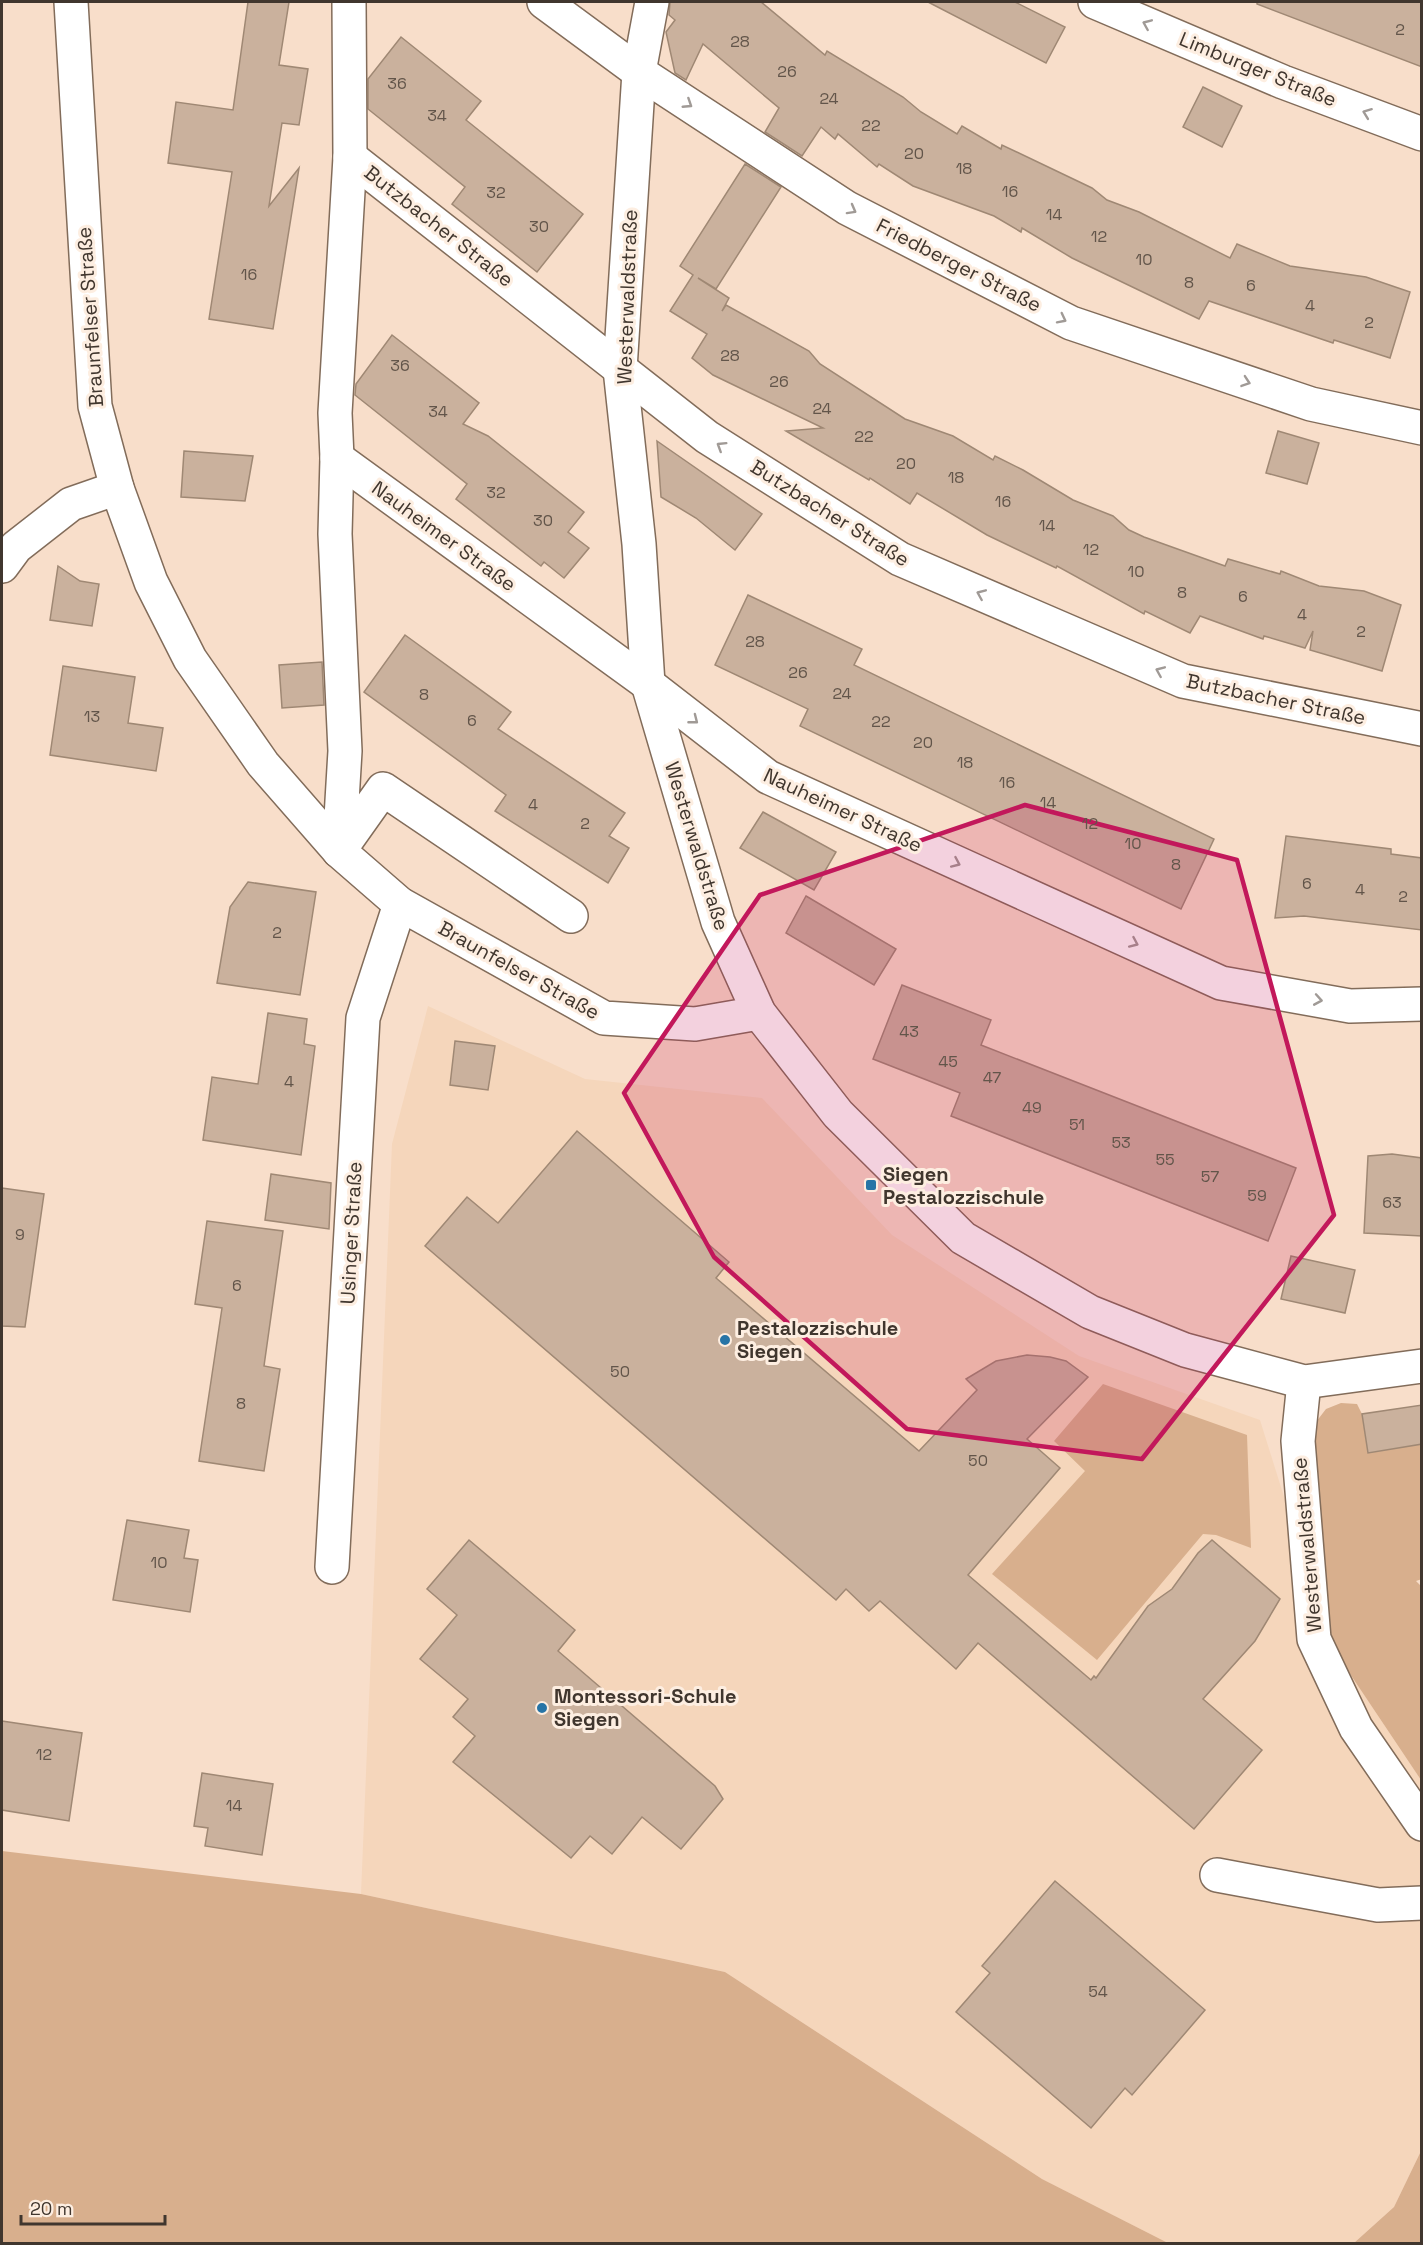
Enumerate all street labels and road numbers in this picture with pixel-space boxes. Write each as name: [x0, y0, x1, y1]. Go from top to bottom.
street label: Limburger Straße: [1176, 26, 1340, 112]
street label: Butzbacher Straße: [359, 160, 519, 292]
street label: Westerwaldstraße: [611, 209, 643, 385]
street label: Friedberger Straße: [872, 212, 1046, 318]
street label: Braunfelser Straße: [71, 226, 109, 408]
street label: Butzbacher Straße: [746, 454, 914, 572]
street label: Nauheimer Straße: [367, 475, 521, 597]
street label: Butzbacher Straße: [1184, 667, 1368, 731]
street label: Westerwaldstraße: [659, 758, 735, 934]
street label: Nauheimer Straße: [760, 762, 926, 858]
street label: Braunfelser Straße: [434, 915, 604, 1025]
street label: Usinger Straße: [334, 1161, 368, 1305]
street label: Westerwaldstraße: [1286, 1457, 1328, 1633]

